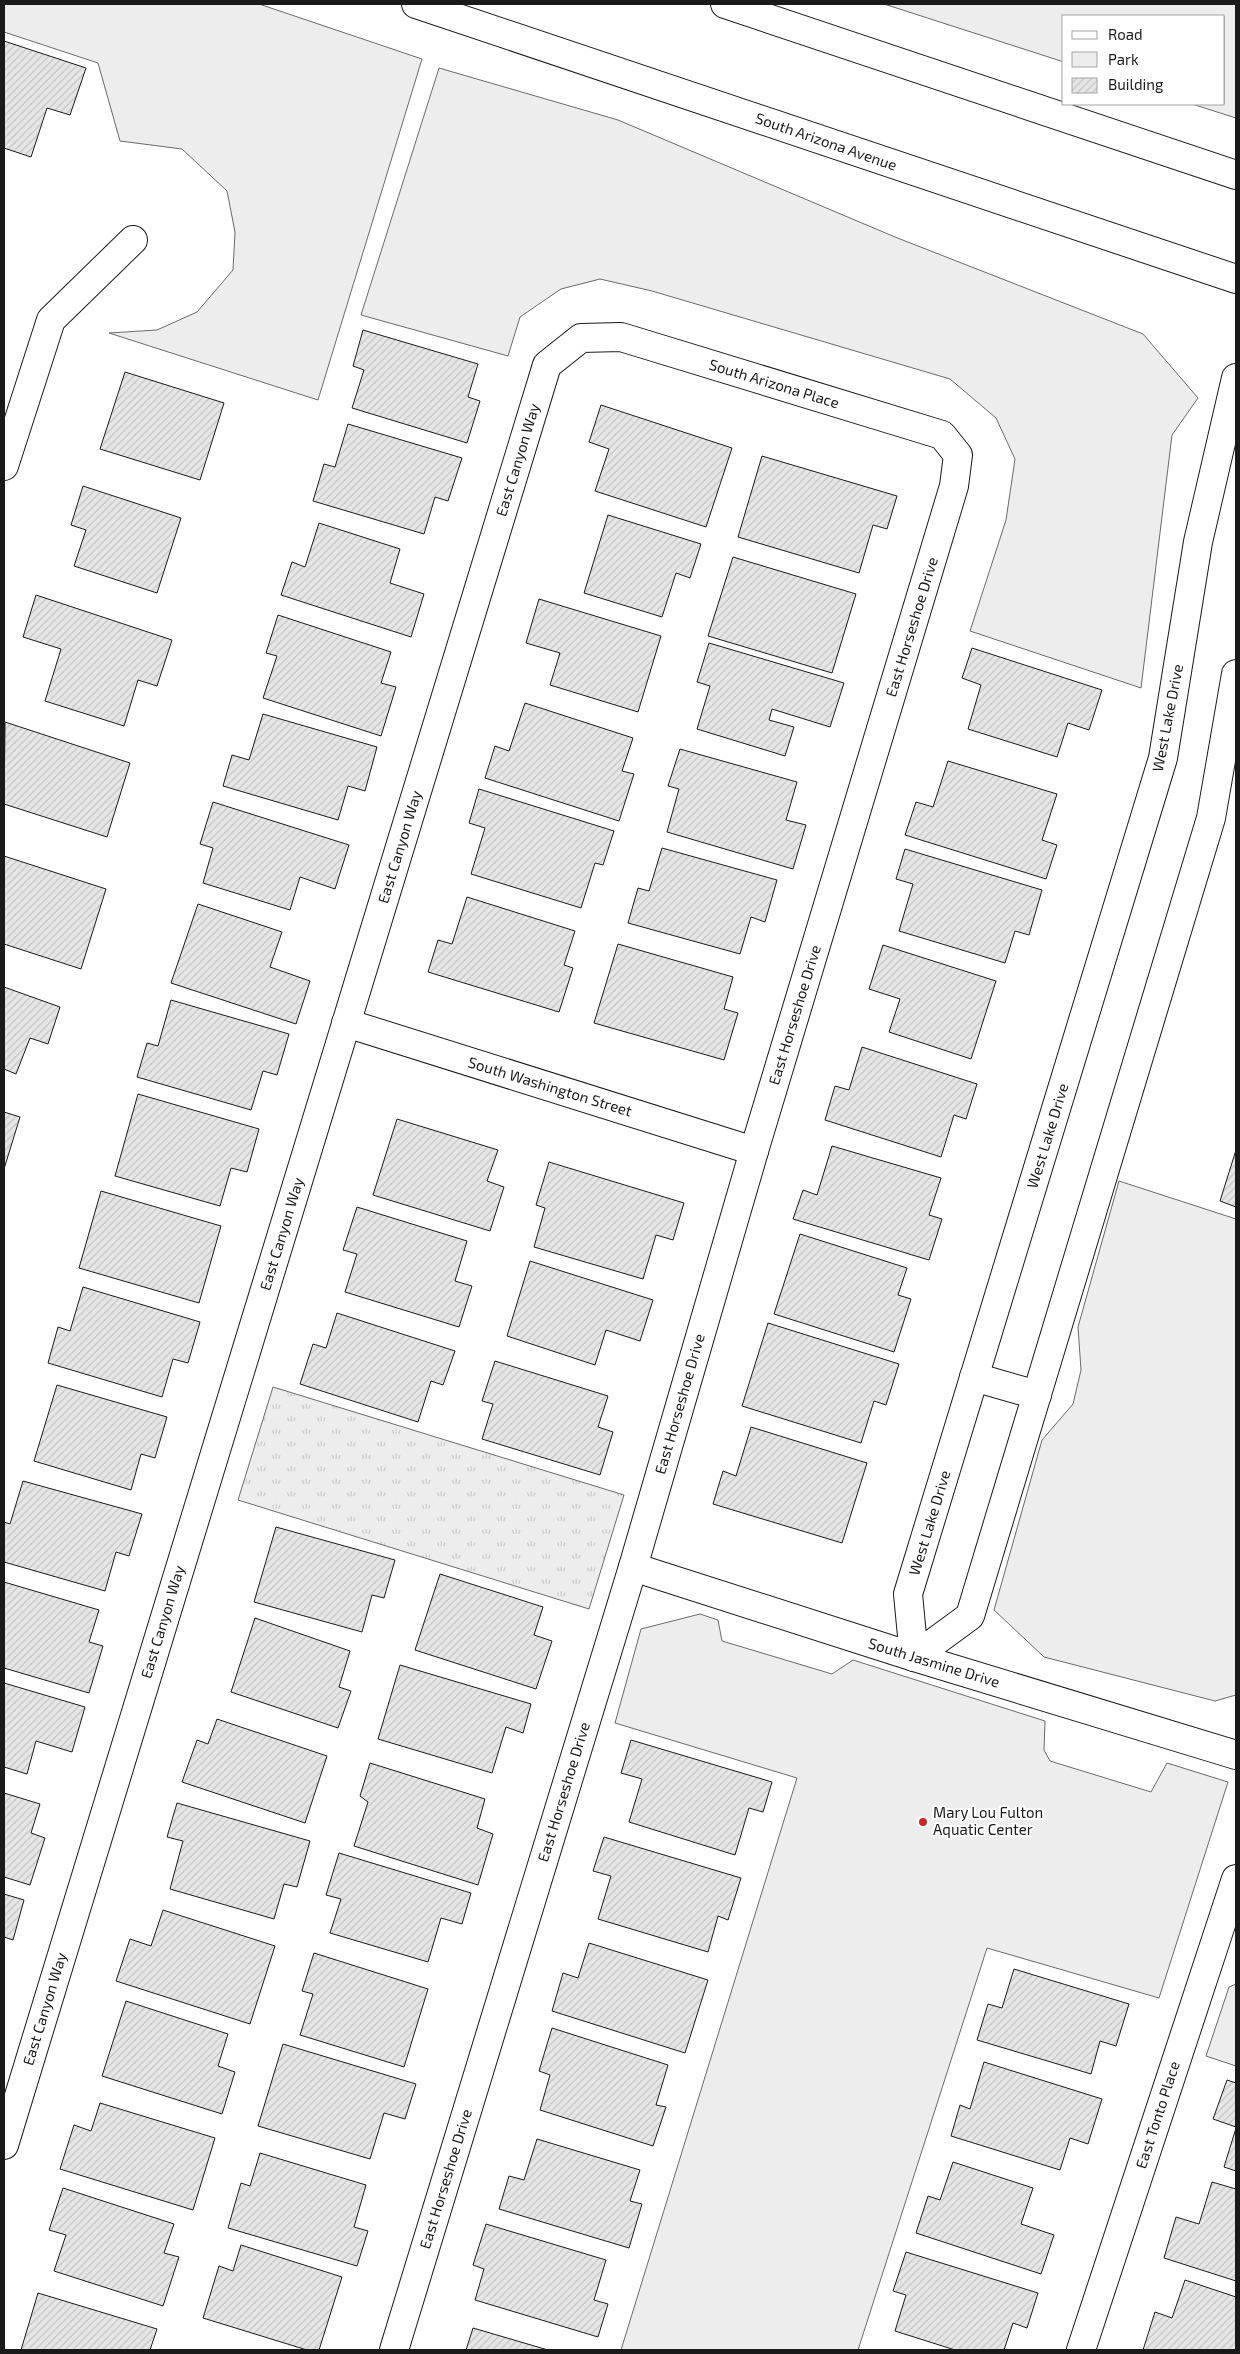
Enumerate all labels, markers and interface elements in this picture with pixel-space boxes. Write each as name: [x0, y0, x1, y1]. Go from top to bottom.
legend: [1062, 15, 1225, 105]
text: Road: [1108, 25, 1143, 43]
text: Park: [1108, 50, 1139, 68]
text: Building: [1108, 75, 1164, 93]
street label: South Arizona Avenue: [753, 108, 899, 174]
street label: South Arizona Place: [707, 355, 842, 411]
street label: East Canyon Way: [491, 401, 543, 518]
street label: East Horseshoe Drive: [881, 555, 941, 699]
street label: West Lake Drive: [1148, 663, 1186, 773]
street label: East Canyon Way: [373, 788, 425, 905]
street label: East Horseshoe Drive: [764, 943, 824, 1087]
street label: South Washington Street: [466, 1053, 635, 1120]
street label: West Lake Drive: [1022, 1081, 1072, 1190]
street label: East Canyon Way: [255, 1175, 307, 1292]
street label: East Horseshoe Drive: [650, 1331, 708, 1476]
street label: West Lake Drive: [904, 1468, 954, 1577]
street label: East Canyon Way: [136, 1563, 188, 1680]
street label: South Jasmine Drive: [866, 1633, 1002, 1691]
street label: East Horseshoe Drive: [533, 1720, 593, 1864]
place label: Mary Lou Fulton Aquatic Center: [933, 1803, 1043, 1838]
marker: Mary Lou Fulton Aquatic Center: [917, 1816, 929, 1828]
street label: East Canyon Way: [18, 1950, 70, 2067]
street label: East Tonto Place: [1131, 2059, 1183, 2171]
street label: East Horseshoe Drive: [415, 2107, 475, 2251]

